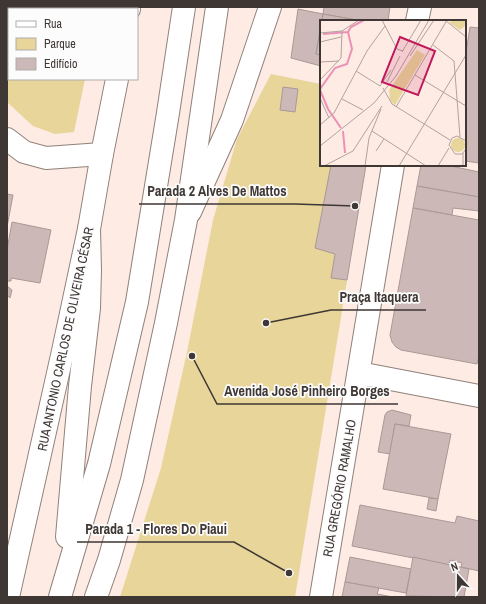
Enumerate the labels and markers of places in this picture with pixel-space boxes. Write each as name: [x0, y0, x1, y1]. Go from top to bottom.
callout: Parada 2 Alves De Mattos: [139, 178, 295, 204]
callout: Praça Itaquera: [331, 284, 426, 310]
callout: Avenida José Pinheiro Borges: [217, 378, 398, 404]
callout: Parada 1 - Flores Do Piaui: [77, 516, 234, 542]

